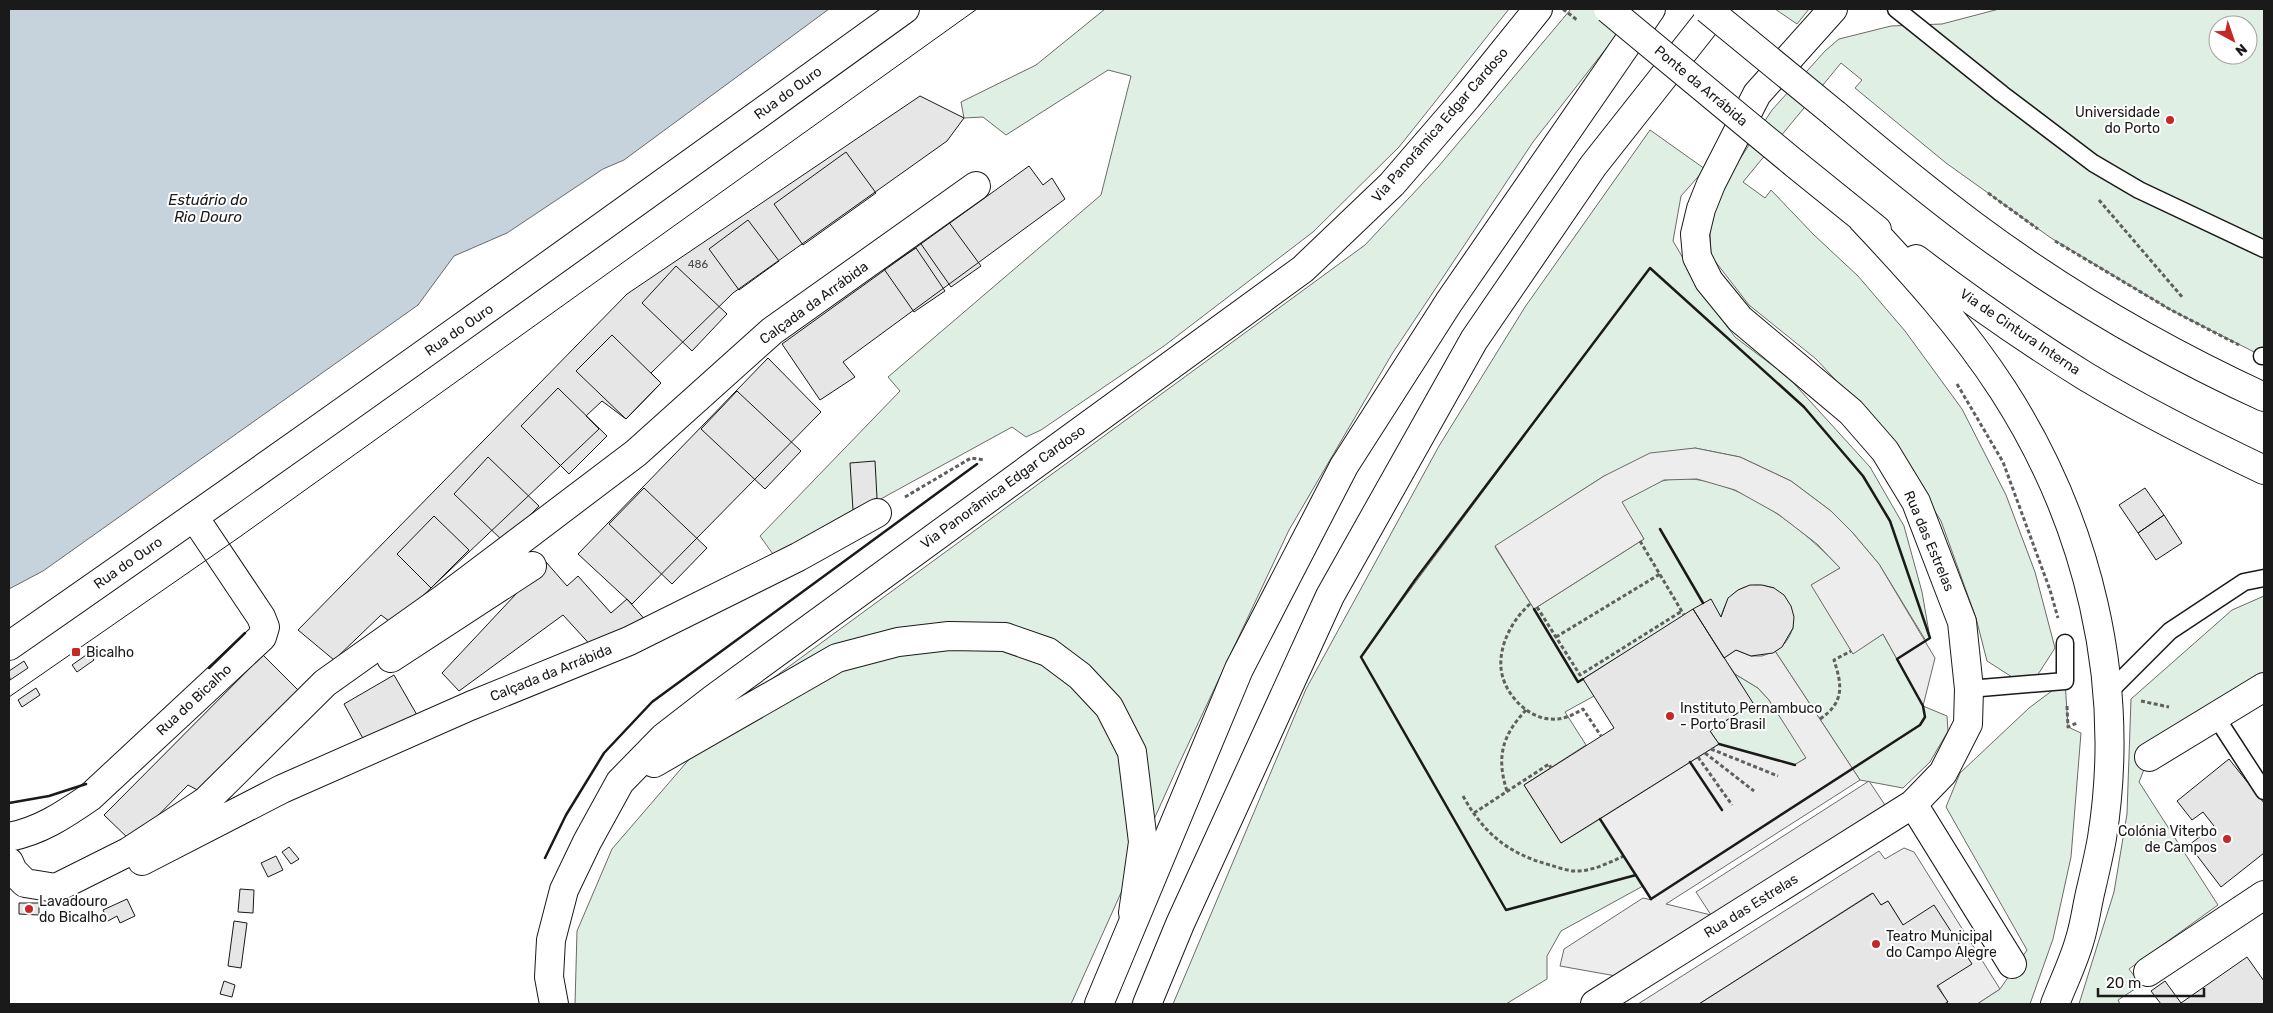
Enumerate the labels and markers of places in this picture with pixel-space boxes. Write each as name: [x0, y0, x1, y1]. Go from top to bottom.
place label: Universidade do Porto: [2075, 104, 2160, 137]
marker: Universidade do Porto: [2164, 114, 2176, 126]
place label: Bicalho: [86, 644, 134, 661]
marker: Bicalho: [70, 646, 82, 658]
place label: Instituto Pernambuco - Porto Brasil: [1680, 700, 1822, 733]
marker: Instituto Pernambuco - Porto Brasil: [1664, 710, 1676, 722]
place label: Colónia Viterbo de Campos: [2118, 823, 2217, 856]
marker: Colónia Viterbo de Campos: [2221, 833, 2233, 845]
place label: Lavadouro do Bicalho: [39, 893, 108, 926]
marker: Lavadouro do Bicalho: [23, 903, 35, 915]
place label: Teatro Municipal do Campo Alegre: [1886, 928, 1997, 961]
marker: Teatro Municipal do Campo Alegre: [1870, 938, 1882, 950]

